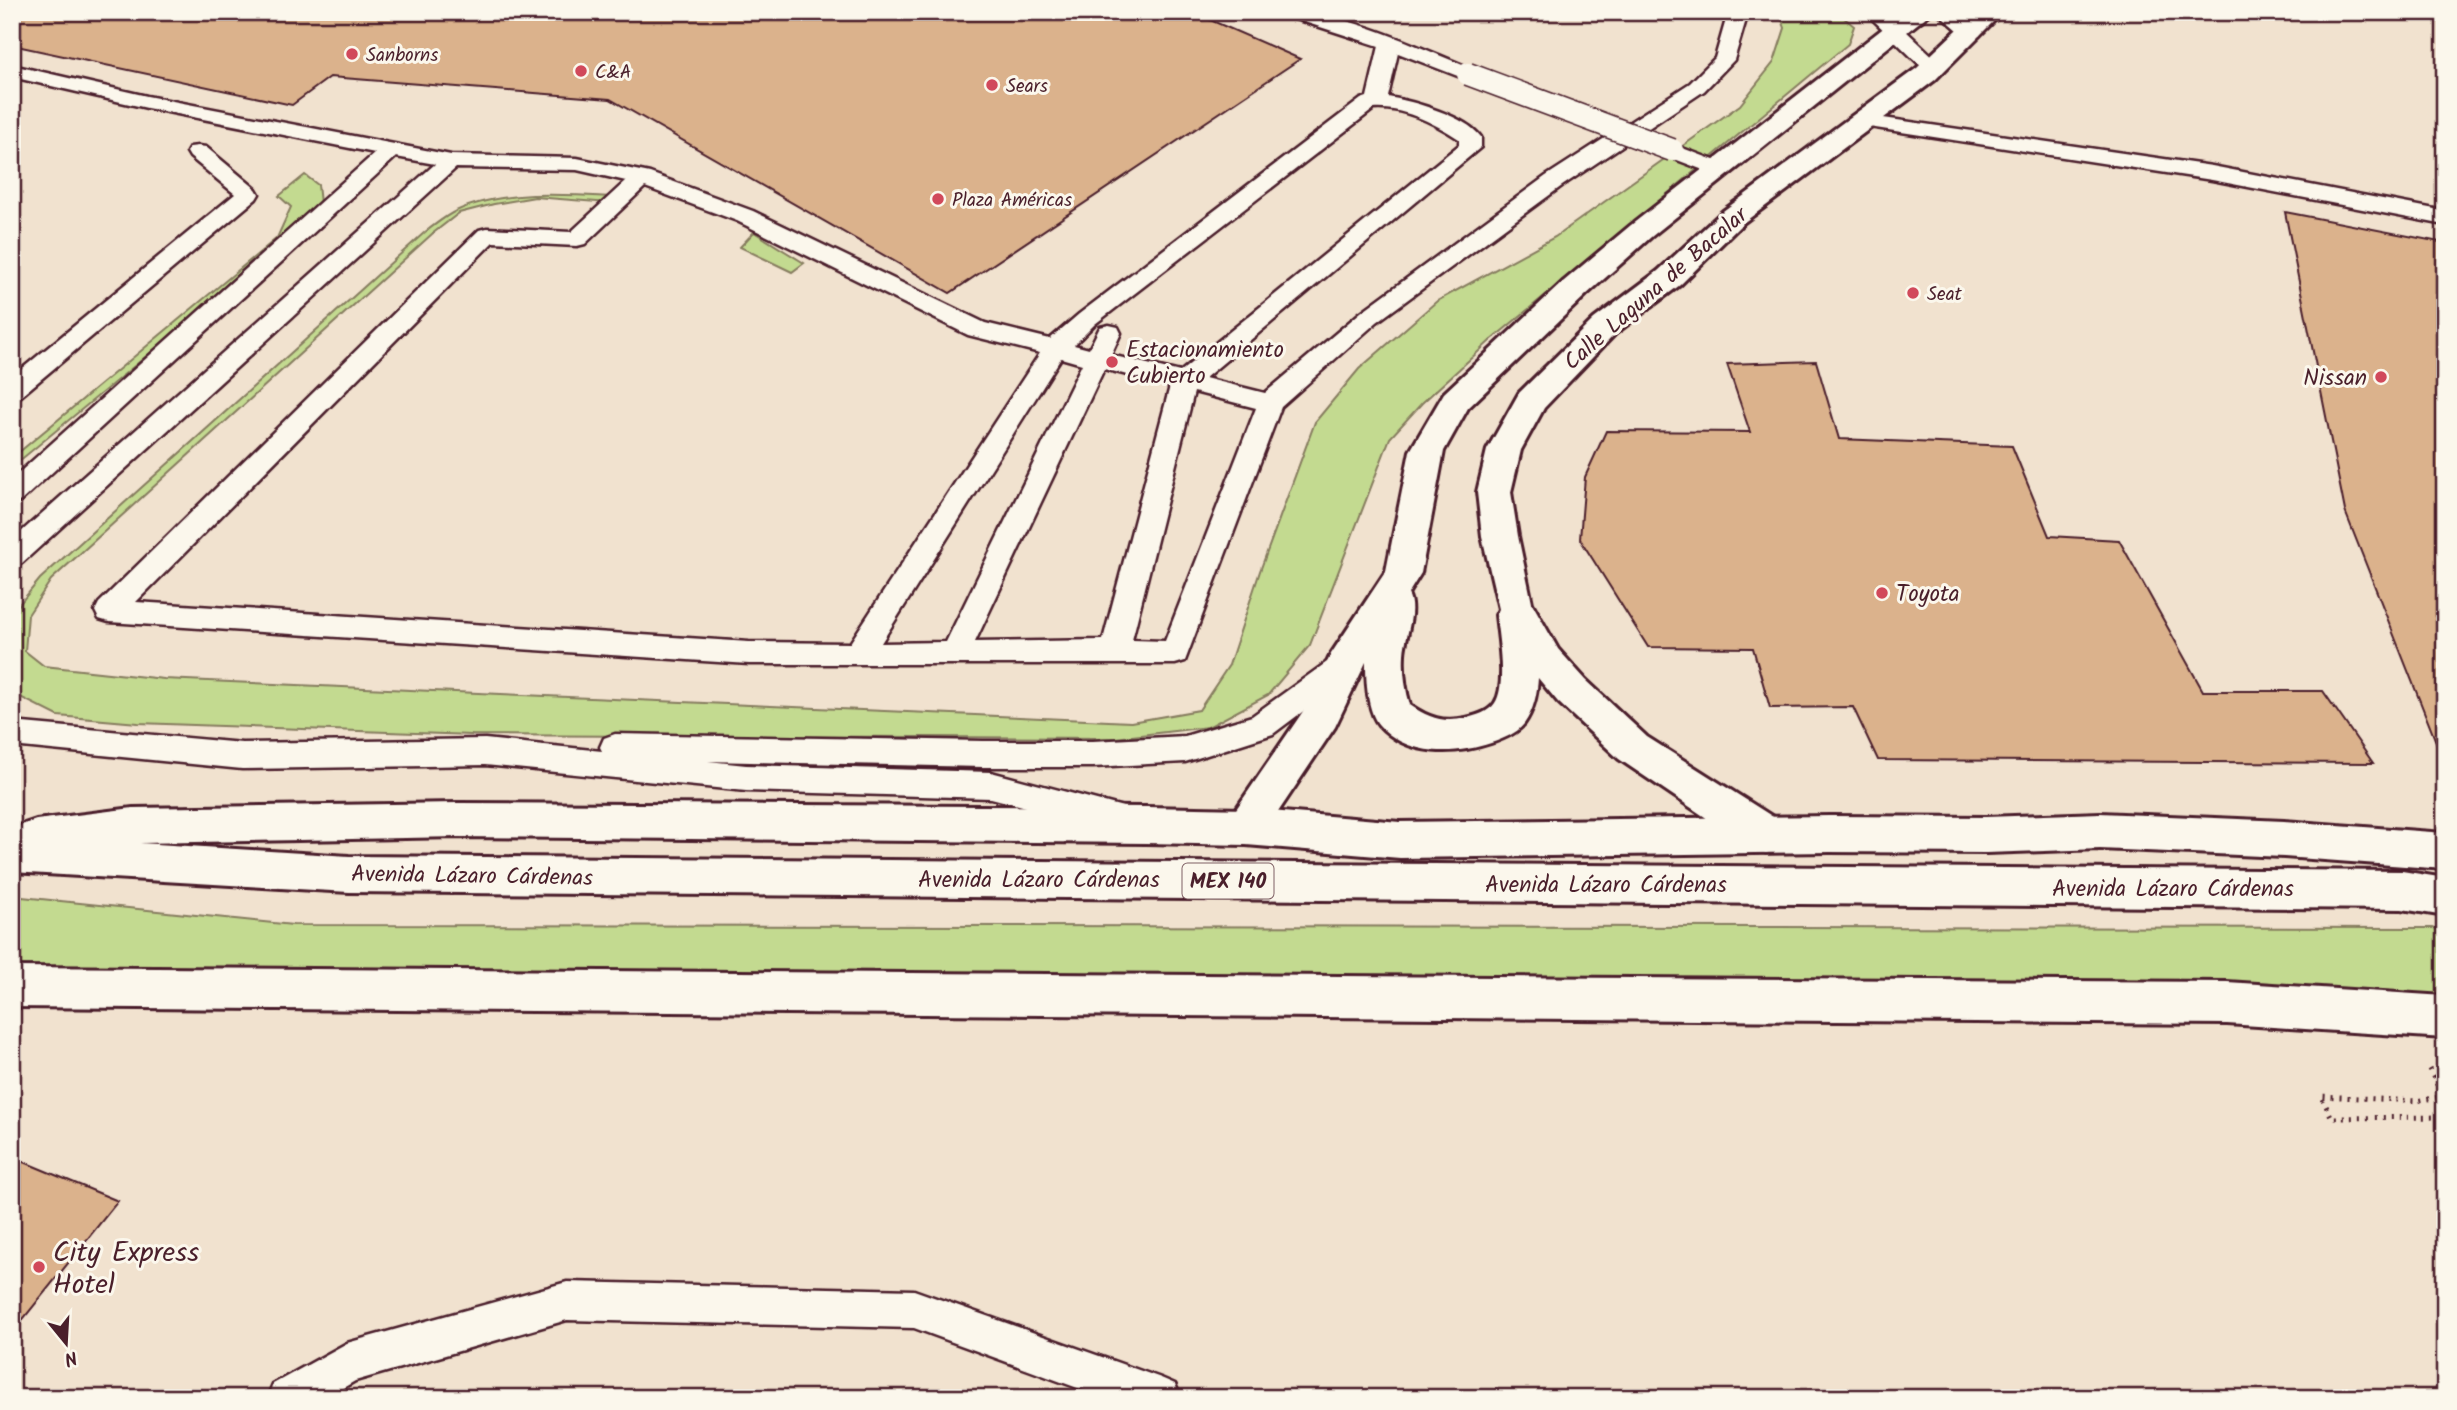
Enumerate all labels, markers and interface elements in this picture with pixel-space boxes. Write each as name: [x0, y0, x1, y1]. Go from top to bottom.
place label: Sanborns: [366, 41, 438, 71]
marker: Sanborns: [344, 46, 360, 62]
place label: C&A: [595, 58, 631, 88]
marker: C&A: [573, 63, 589, 79]
place label: Sears: [1006, 72, 1048, 102]
marker: Sears: [984, 77, 1000, 93]
place label: Plaza Américas: [952, 186, 1072, 216]
marker: Plaza Américas: [930, 191, 946, 207]
street label: Calle Laguna de Bacalar: [1556, 198, 1758, 380]
place label: Seat: [1927, 280, 1963, 310]
marker: Seat: [1905, 285, 1921, 301]
place label: Estacionamiento Cubierto: [1126, 333, 1284, 395]
marker: Estacionamiento Cubierto: [1104, 354, 1120, 370]
place label: Nissan: [2303, 361, 2367, 397]
marker: Nissan: [2373, 369, 2389, 385]
place label: Toyota: [1896, 577, 1960, 613]
marker: Toyota: [1874, 585, 1890, 601]
street label: Avenida Lázaro Cárdenas: [351, 857, 593, 897]
street label: Avenida Lázaro Cárdenas: [918, 863, 1160, 899]
road number: MEX 140: [1182, 864, 1274, 898]
street label: Avenida Lázaro Cárdenas: [1485, 868, 1727, 904]
street label: Avenida Lázaro Cárdenas: [2052, 872, 2294, 908]
place label: City Express Hotel: [53, 1231, 199, 1308]
marker: City Express Hotel: [31, 1259, 47, 1275]
north arrow: [32, 1308, 102, 1378]
text: N: [60, 1341, 81, 1373]

